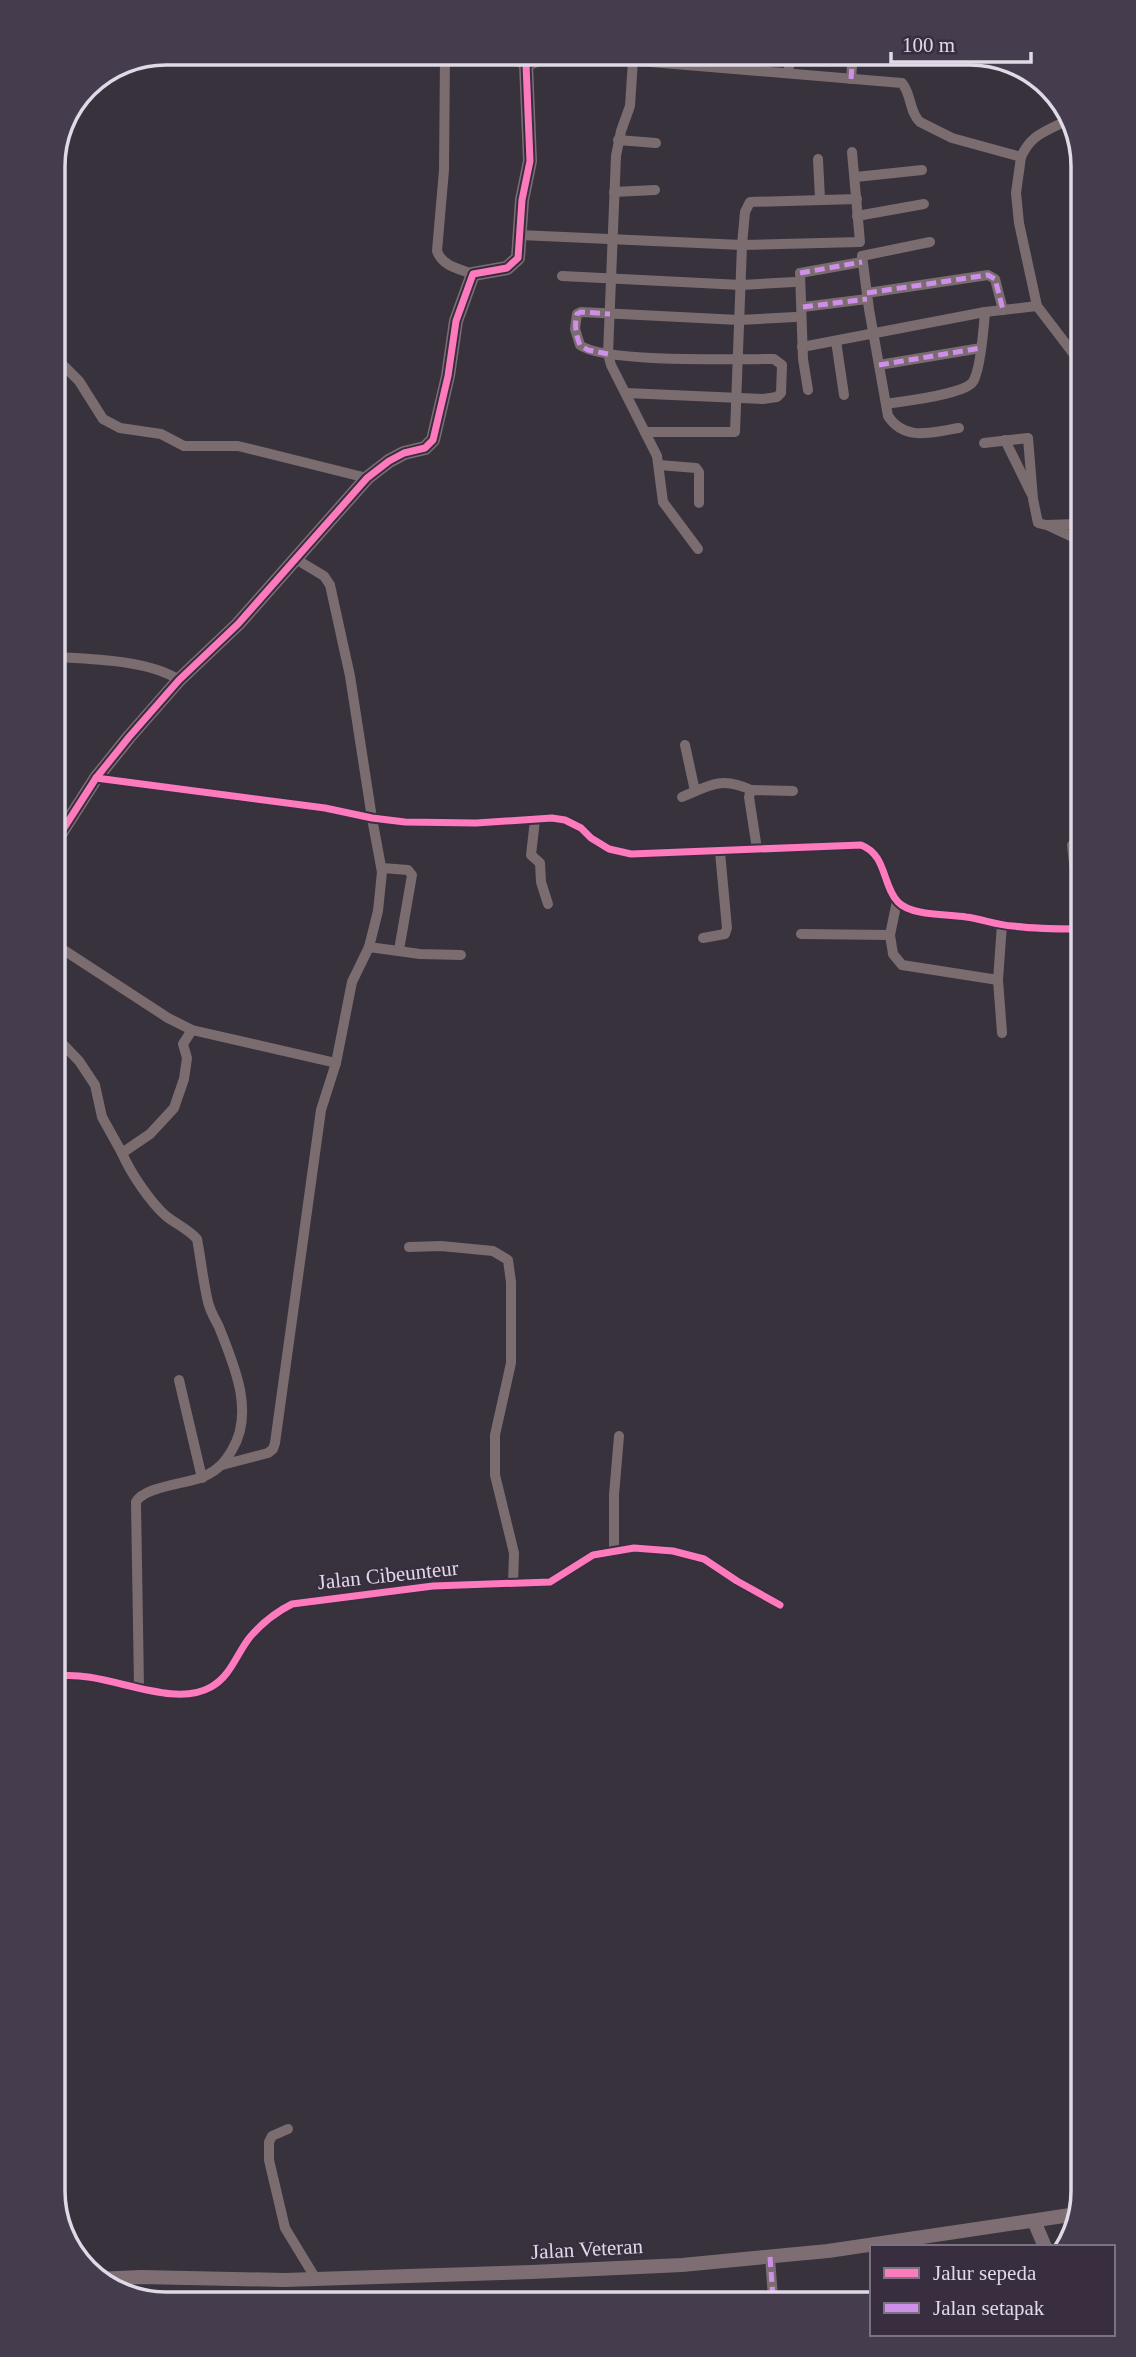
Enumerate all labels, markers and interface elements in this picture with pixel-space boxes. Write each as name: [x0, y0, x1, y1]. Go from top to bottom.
scale bar: [891, 21, 1031, 65]
text: 100 m: [902, 33, 955, 57]
street label: Jalan Cibeunteur: [316, 1556, 460, 1594]
street label: Jalan Veteran: [530, 2234, 644, 2264]
legend: [870, 2245, 1115, 2336]
text: Jalur sepeda: [933, 2261, 1037, 2285]
text: Jalan setapak: [933, 2296, 1045, 2320]

